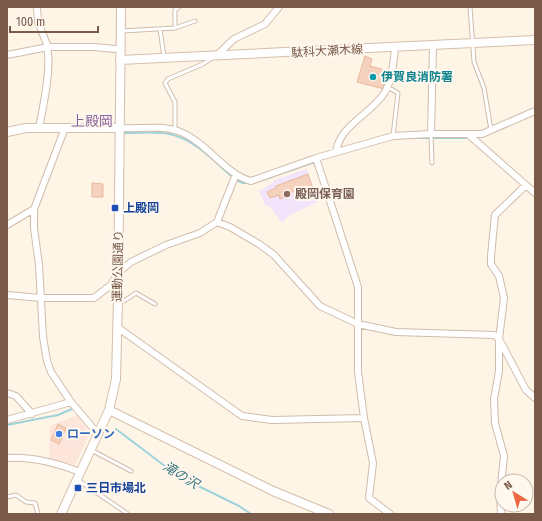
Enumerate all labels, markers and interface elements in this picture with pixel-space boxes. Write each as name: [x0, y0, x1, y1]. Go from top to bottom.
scale bar: [10, 8, 98, 34]
text: 100 m: [16, 15, 45, 29]
street label: 駄科大瀬木線: [291, 42, 363, 60]
place label: 伊賀良消防署: [381, 70, 453, 84]
marker: 伊賀良消防署: [368, 72, 378, 82]
district label: 上殿岡: [71, 113, 113, 130]
place label: 殿岡保育園: [295, 187, 355, 201]
marker: 殿岡保育園: [282, 189, 292, 199]
place label: 上殿岡: [123, 201, 159, 215]
marker: 上殿岡: [110, 203, 120, 213]
street label: 運動公園通り: [110, 230, 126, 302]
place label: ローソン: [67, 427, 115, 441]
marker: ローソン: [54, 429, 64, 439]
water label: 滝の沢: [160, 458, 203, 493]
north arrow: [494, 473, 534, 513]
text: N: [502, 478, 515, 493]
place label: 三日市場北: [86, 481, 146, 495]
marker: 三日市場北: [73, 483, 83, 493]

